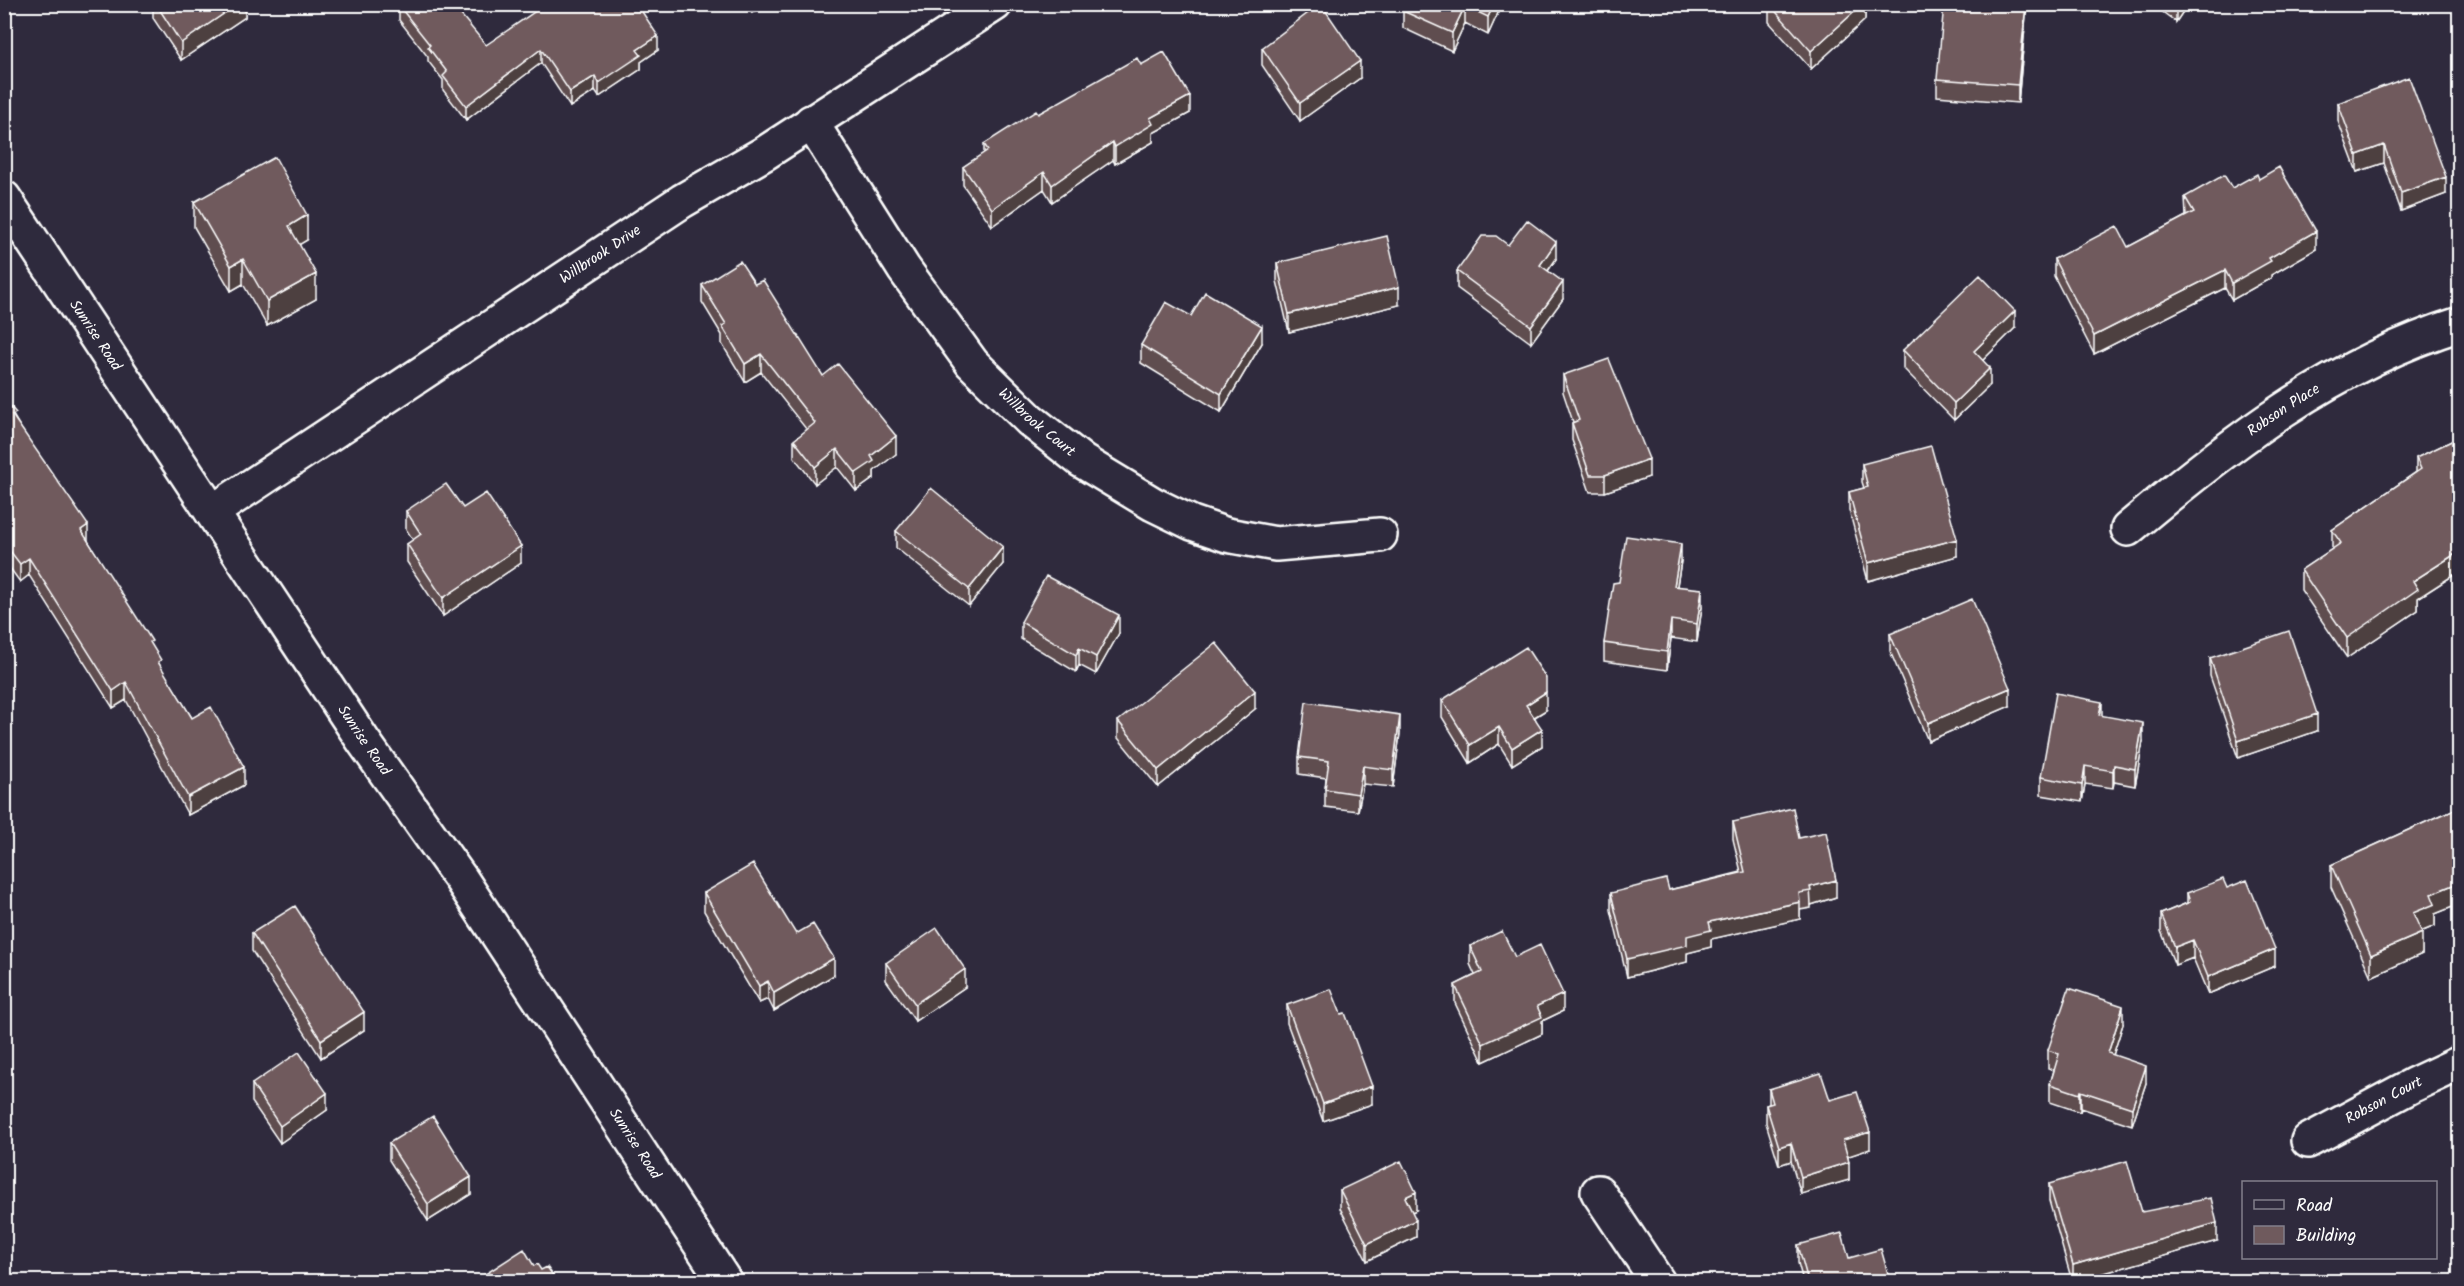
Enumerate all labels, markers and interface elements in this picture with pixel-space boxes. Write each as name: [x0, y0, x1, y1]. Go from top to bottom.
street label: Willbrook Drive: [555, 219, 646, 291]
street label: Sunrise Road: [63, 295, 128, 376]
street label: Robson Place: [2242, 377, 2325, 443]
street label: Willbrook Court: [992, 383, 1081, 463]
street label: Sunrise Road: [331, 700, 397, 781]
street label: Robson Court: [2341, 1070, 2427, 1131]
street label: Sunrise Road: [602, 1104, 667, 1185]
legend: [2242, 1181, 2437, 1259]
text: Road: [2296, 1192, 2333, 1221]
text: Building: [2296, 1222, 2356, 1251]

